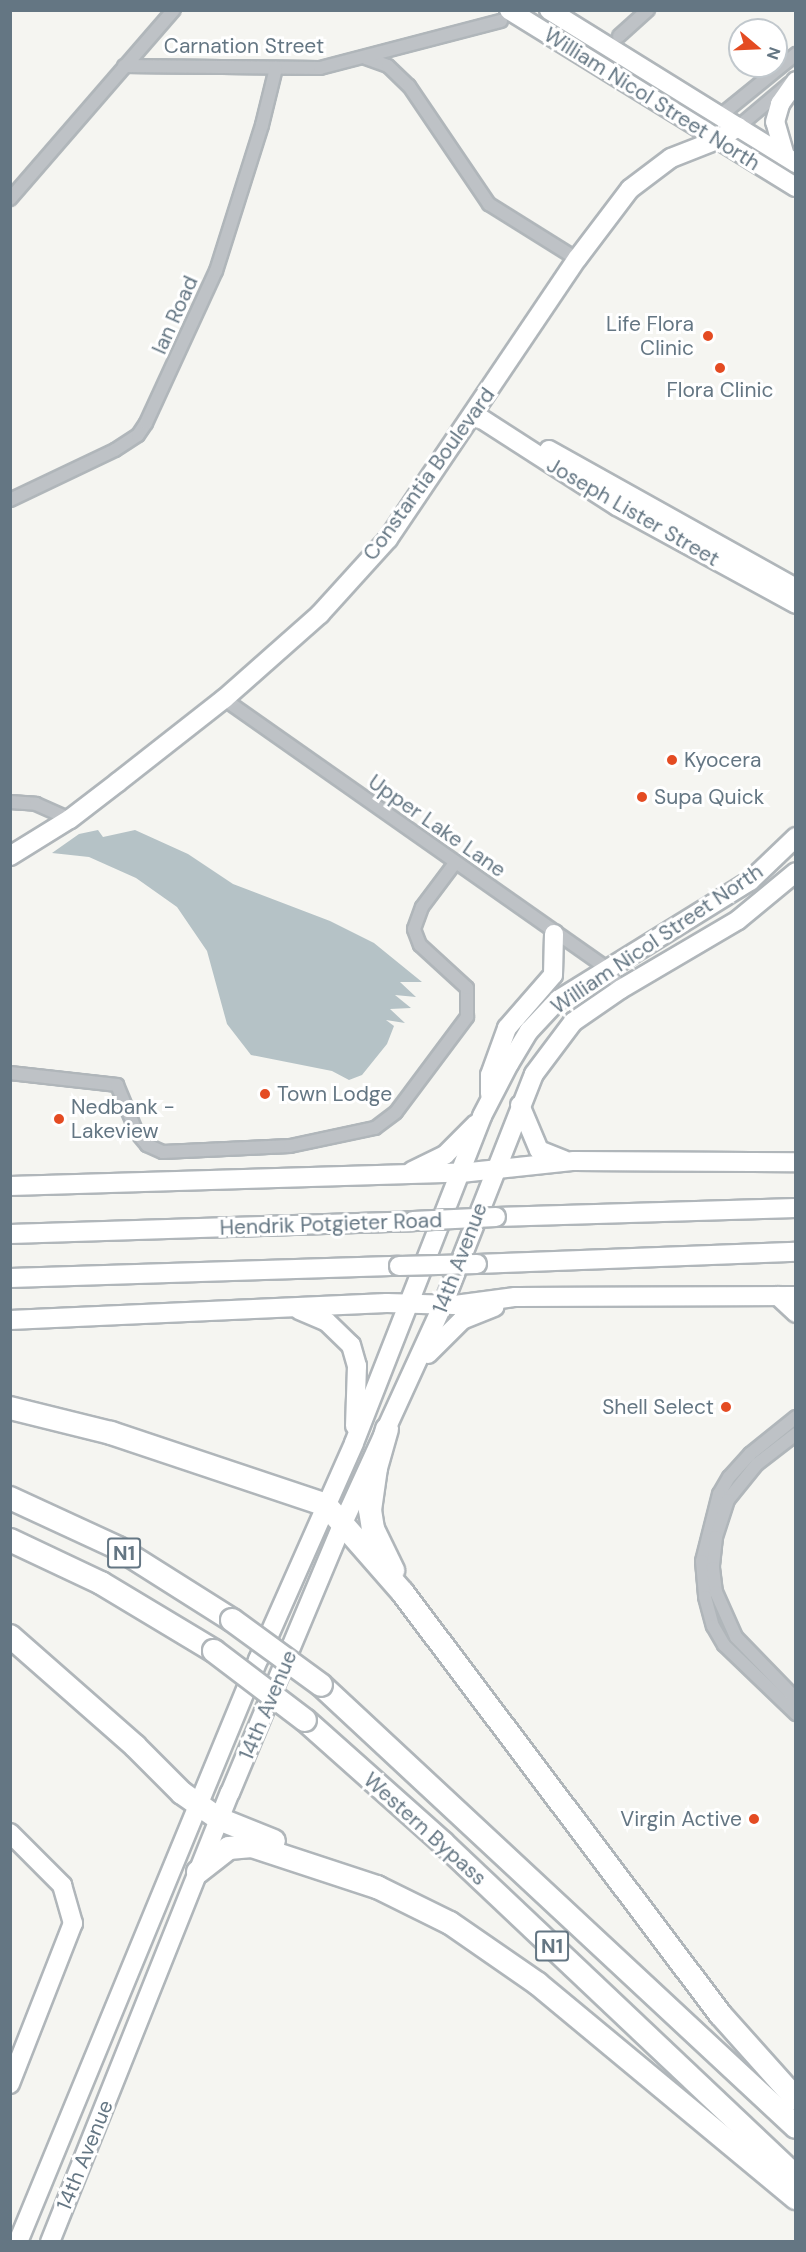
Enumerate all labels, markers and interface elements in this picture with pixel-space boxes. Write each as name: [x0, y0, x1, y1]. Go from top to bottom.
north arrow: [728, 18, 788, 78]
street label: William Nicol Street North: [539, 22, 765, 176]
street label: Carnation Street: [164, 33, 324, 59]
text: N: [762, 44, 785, 62]
street label: Ian Road: [147, 272, 203, 358]
place label: Life Flora Clinic: [606, 311, 694, 361]
marker: Life Flora Clinic: [699, 327, 717, 345]
marker: Flora Clinic: [713, 361, 727, 375]
place label: Flora Clinic: [666, 377, 774, 403]
street label: Constantia Boulevard: [358, 383, 500, 565]
street label: Joseph Lister Street: [542, 452, 724, 572]
place label: Kyocera: [684, 747, 761, 773]
marker: Kyocera: [665, 753, 679, 767]
street label: Upper Lake Lane: [364, 769, 510, 883]
place label: Supa Quick: [654, 784, 764, 810]
marker: Supa Quick: [635, 790, 649, 804]
street label: William Nicol Street North: [546, 859, 768, 1019]
place label: Town Lodge: [277, 1081, 392, 1107]
marker: Town Lodge: [258, 1087, 272, 1101]
place label: Nedbank - Lakeview: [71, 1094, 175, 1144]
marker: Nedbank - Lakeview: [52, 1112, 66, 1126]
street label: 14th Avenue: [427, 1199, 493, 1317]
street label: Hendrik Potgieter Road: [219, 1208, 443, 1240]
place label: Shell Select: [602, 1394, 714, 1420]
marker: Shell Select: [719, 1400, 733, 1414]
road number: N1: [106, 1536, 142, 1570]
street label: 14th Avenue: [234, 1646, 302, 1764]
street label: Western Bypass: [358, 1767, 492, 1891]
place label: Virgin Active: [620, 1806, 742, 1832]
marker: Virgin Active: [747, 1812, 761, 1826]
road number: N1: [534, 1929, 570, 1963]
street label: 14th Avenue: [51, 2096, 119, 2214]

